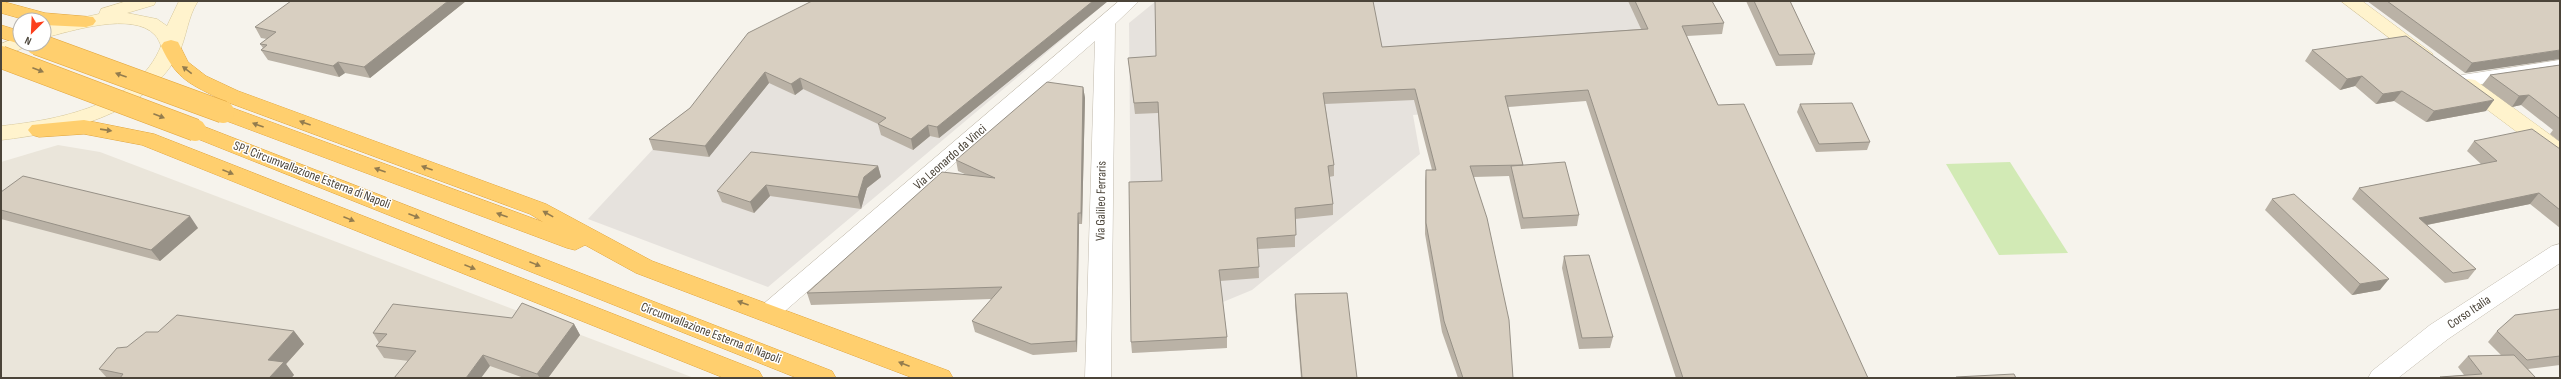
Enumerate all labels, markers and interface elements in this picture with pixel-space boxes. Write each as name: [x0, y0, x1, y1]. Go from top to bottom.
north arrow: [12, 12, 52, 52]
text: N: [23, 33, 33, 48]
one-way arrow: [181, 66, 192, 74]
one-way arrow: [32, 68, 44, 74]
one-way arrow: [114, 71, 126, 77]
one-way arrow: [154, 114, 166, 120]
one-way arrow: [298, 120, 310, 126]
street label: Via Leonardo da Vinci: [910, 121, 990, 193]
one-way arrow: [252, 122, 264, 128]
one-way arrow: [100, 127, 112, 133]
street label: SP1 Circumvallazione Esterna di Napoli: [231, 138, 393, 212]
street label: Via Galileo Ferraris: [1092, 161, 1110, 241]
one-way arrow: [420, 165, 432, 171]
one-way arrow: [374, 167, 386, 173]
one-way arrow: [223, 169, 235, 175]
one-way arrow: [496, 211, 508, 217]
one-way arrow: [542, 211, 554, 218]
one-way arrow: [408, 213, 420, 219]
one-way arrow: [344, 217, 356, 223]
one-way arrow: [529, 261, 541, 267]
one-way arrow: [465, 265, 477, 271]
street label: Corso Italia: [2444, 292, 2494, 332]
street label: Circumvallazione Esterna di Napoli: [639, 299, 783, 367]
one-way arrow: [737, 300, 749, 306]
one-way arrow: [897, 361, 909, 367]

